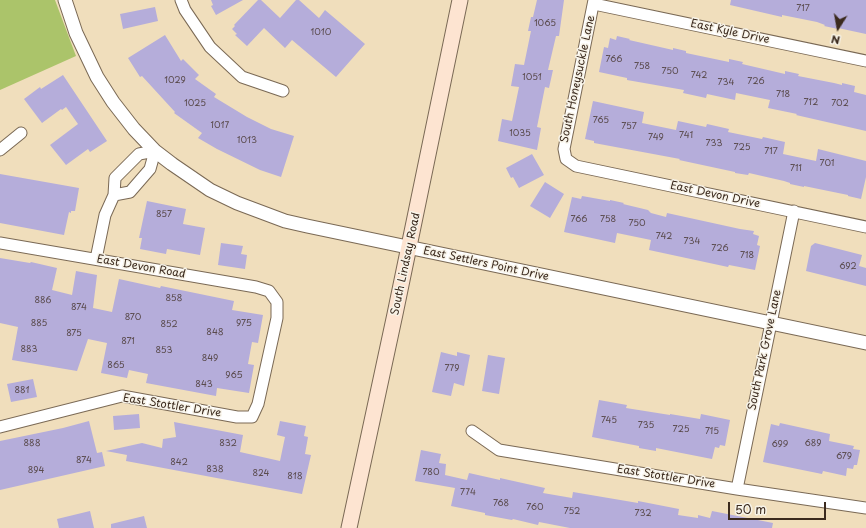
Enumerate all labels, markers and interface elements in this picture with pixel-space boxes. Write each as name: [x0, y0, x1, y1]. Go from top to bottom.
house number: 717: [796, 4, 810, 14]
north arrow: [818, 8, 858, 48]
street label: South Honeysuckle Lane: [558, 14, 598, 144]
street label: East Kyle Drive: [689, 17, 771, 47]
house number: 1065: [534, 19, 556, 29]
house number: 1010: [311, 28, 331, 38]
text: N: [830, 31, 842, 49]
house number: 766: [606, 55, 622, 65]
house number: 758: [634, 62, 650, 72]
house number: 750: [661, 67, 679, 77]
house number: 742: [691, 71, 707, 81]
house number: 1051: [522, 73, 542, 83]
house number: 1029: [164, 76, 186, 86]
house number: 726: [747, 77, 765, 87]
house number: 734: [718, 78, 734, 88]
house number: 718: [776, 90, 790, 100]
house number: 712: [804, 98, 818, 108]
house number: 1025: [184, 99, 206, 109]
house number: 702: [831, 99, 849, 109]
house number: 765: [593, 116, 609, 126]
house number: 1017: [211, 121, 229, 131]
house number: 757: [621, 122, 637, 132]
house number: 1035: [509, 129, 531, 139]
house number: 741: [679, 131, 693, 141]
house number: 749: [648, 133, 664, 143]
house number: 1013: [237, 136, 257, 146]
house number: 733: [706, 139, 722, 149]
house number: 725: [734, 143, 750, 153]
house number: 717: [764, 147, 778, 157]
house number: 701: [820, 159, 834, 169]
house number: 711: [790, 164, 802, 174]
street label: East Devon Drive: [669, 179, 761, 211]
house number: 857: [156, 210, 172, 220]
street label: South Lindsay Road: [389, 211, 423, 317]
house number: 766: [571, 215, 587, 225]
house number: 758: [600, 215, 616, 225]
house number: 750: [628, 219, 646, 229]
house number: 742: [656, 232, 672, 242]
house number: 734: [684, 237, 700, 247]
street label: East Settlers Point Drive: [422, 244, 550, 284]
house number: 726: [711, 244, 729, 254]
house number: 718: [740, 251, 754, 261]
street label: East Devon Road: [96, 253, 186, 281]
house number: 692: [839, 262, 857, 272]
street label: South Park Grove Lane: [746, 288, 784, 412]
house number: 858: [166, 294, 182, 304]
house number: 886: [34, 296, 52, 306]
house number: 874: [71, 303, 87, 313]
house number: 870: [125, 313, 141, 323]
house number: 885: [31, 319, 47, 329]
house number: 975: [236, 319, 252, 329]
house number: 852: [160, 320, 178, 330]
house number: 848: [206, 328, 224, 338]
house number: 875: [66, 329, 82, 339]
house number: 871: [121, 337, 135, 347]
house number: 883: [20, 345, 38, 355]
house number: 853: [156, 346, 172, 356]
house number: 849: [202, 354, 218, 364]
house number: 865: [107, 361, 125, 371]
house number: 779: [444, 364, 460, 374]
house number: 965: [225, 371, 243, 381]
house number: 843: [195, 380, 213, 390]
house number: 881: [14, 386, 30, 396]
street label: East Stottler Drive: [122, 392, 222, 420]
house number: 745: [601, 416, 617, 426]
house number: 735: [638, 421, 654, 431]
house number: 725: [673, 425, 689, 435]
house number: 715: [705, 427, 719, 437]
house number: 888: [23, 439, 41, 449]
house number: 832: [219, 439, 237, 449]
house number: 689: [804, 439, 822, 449]
house number: 699: [772, 440, 788, 450]
house number: 679: [836, 452, 852, 462]
house number: 874: [76, 456, 92, 466]
house number: 842: [170, 458, 188, 468]
street label: East Stottler Drive: [616, 463, 716, 491]
house number: 838: [206, 465, 224, 475]
house number: 894: [28, 466, 44, 476]
house number: 780: [422, 468, 440, 478]
house number: 824: [253, 469, 269, 479]
house number: 818: [287, 472, 303, 482]
house number: 774: [460, 488, 476, 498]
scale bar: [730, 494, 828, 520]
house number: 768: [493, 499, 509, 509]
text: 50 m: [735, 500, 766, 518]
house number: 760: [526, 503, 544, 513]
house number: 752: [564, 507, 580, 517]
house number: 732: [634, 509, 652, 519]

